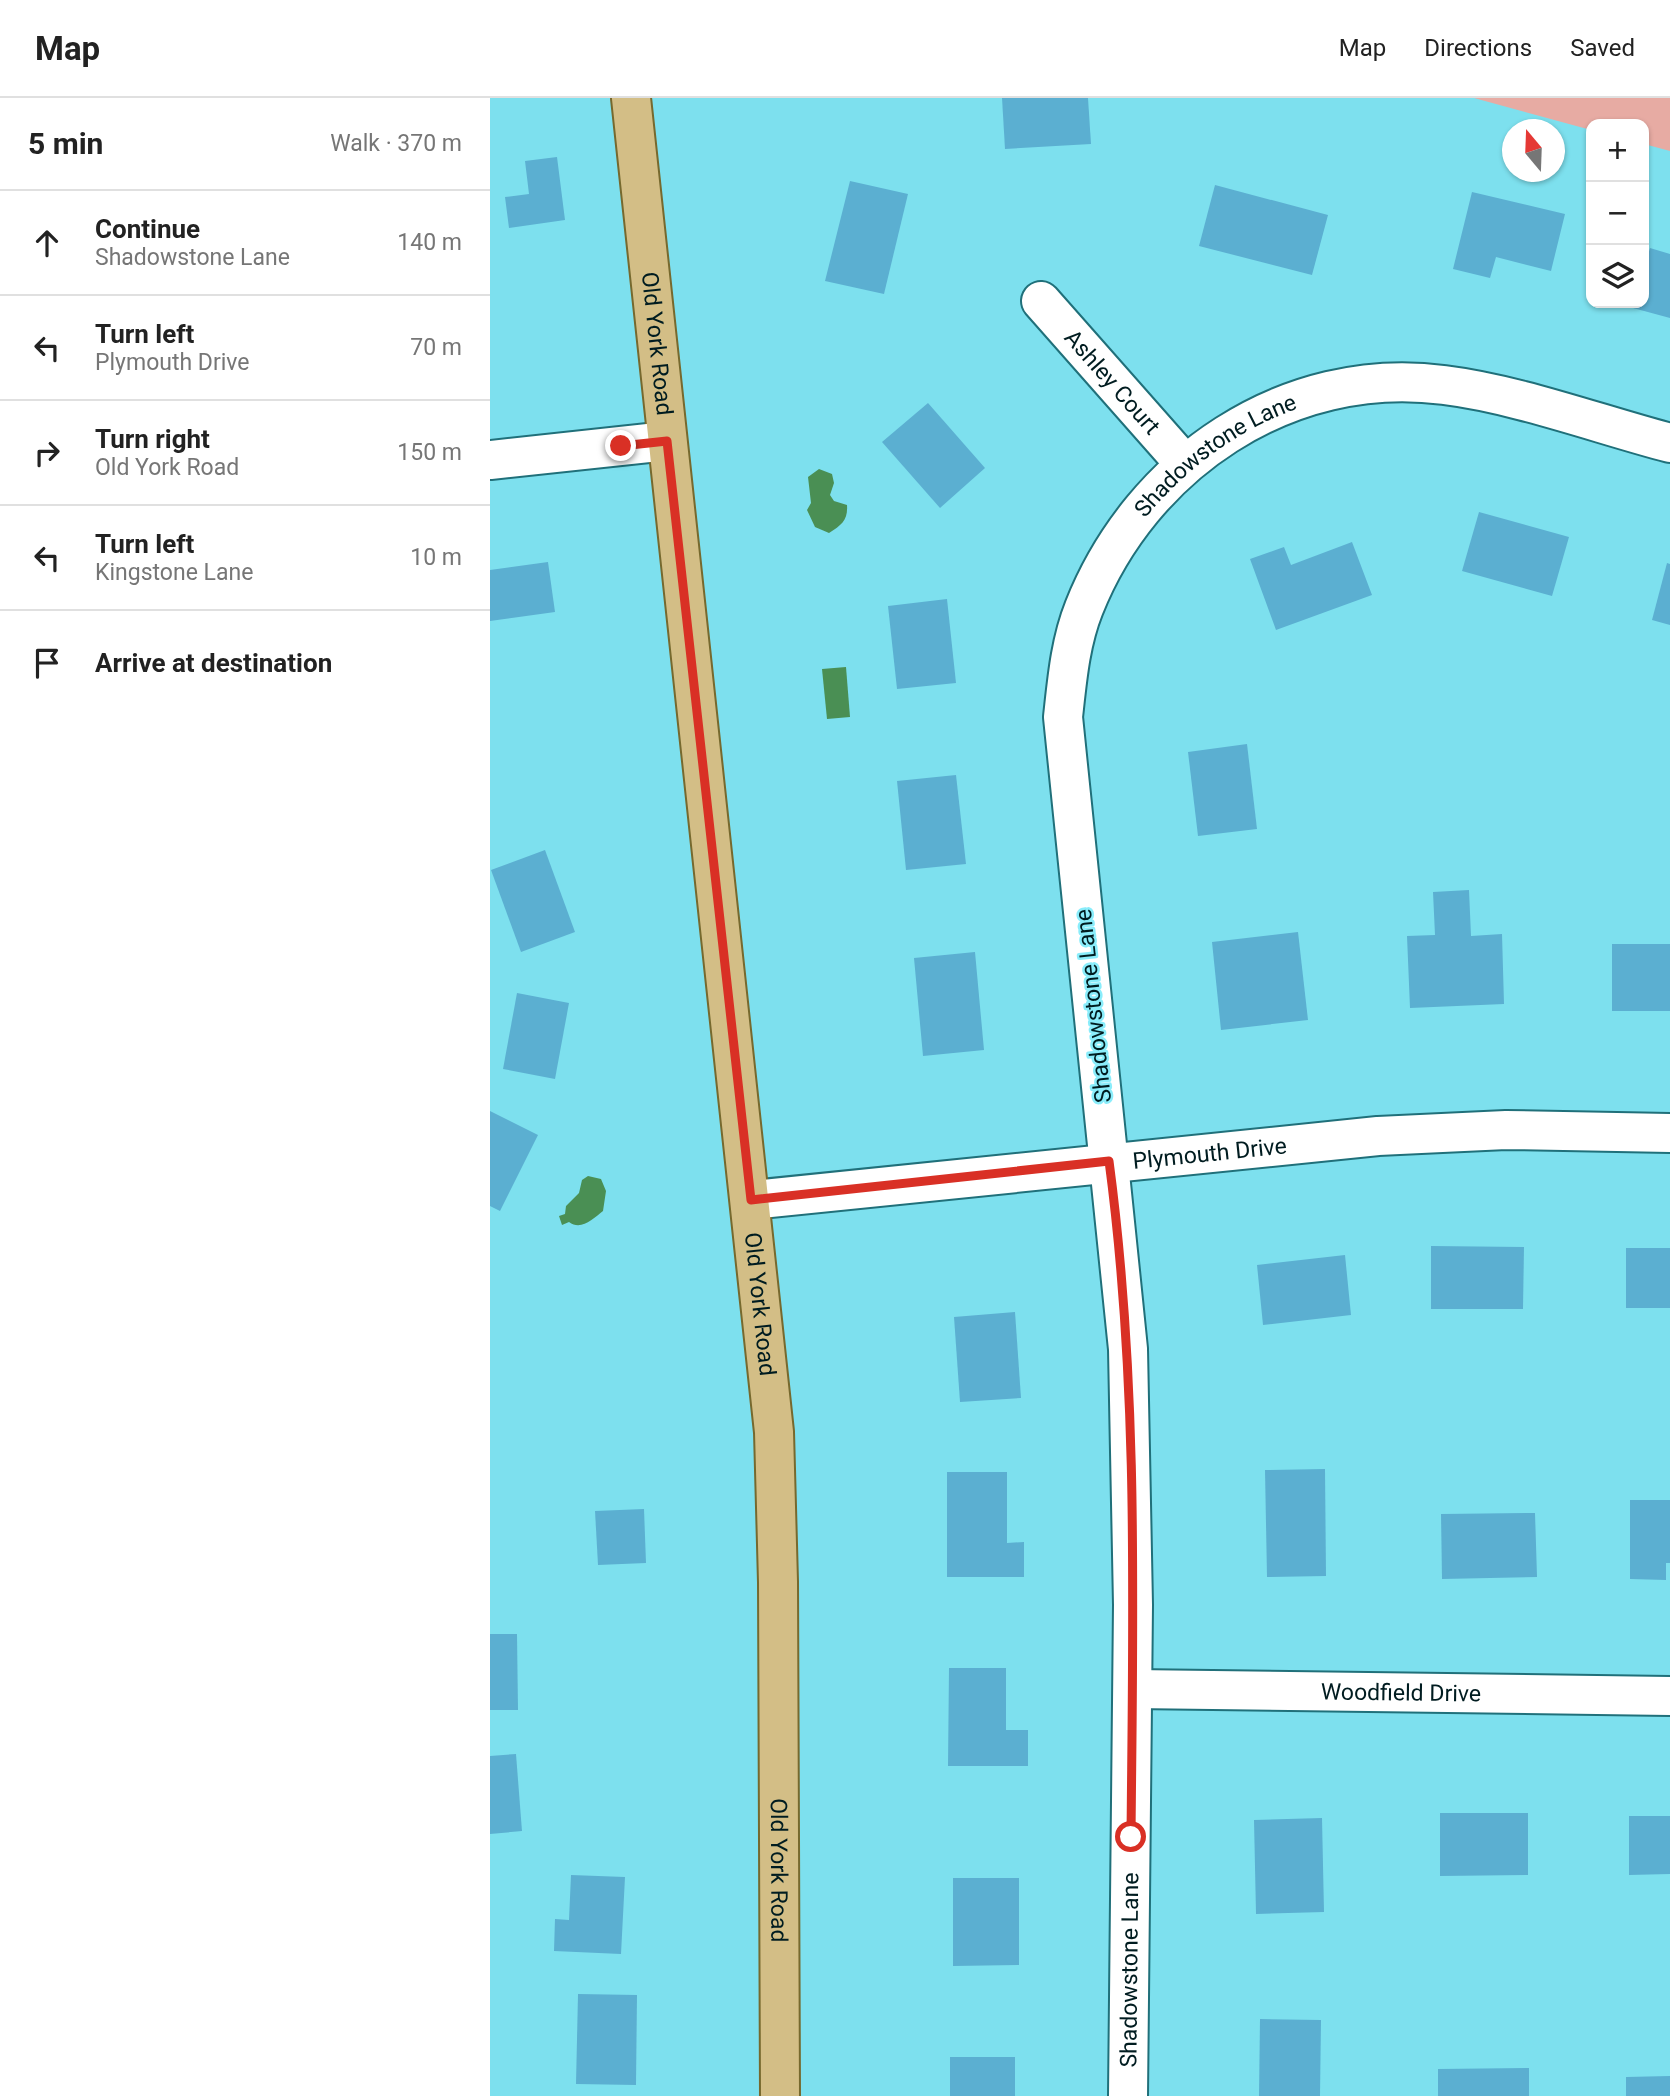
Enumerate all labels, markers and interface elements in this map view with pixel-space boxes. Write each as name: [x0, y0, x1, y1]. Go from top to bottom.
text: Map: [35, 29, 100, 68]
text: Map: [1339, 34, 1386, 62]
text: Directions: [1424, 34, 1532, 62]
text: Saved: [1570, 34, 1635, 62]
north arrow: [1502, 119, 1565, 182]
map controls: [1586, 119, 1649, 308]
button: +: [1586, 119, 1649, 182]
text: 5 min: [28, 126, 103, 161]
text: Walk · 370 m: [330, 130, 462, 157]
button: −: [1586, 182, 1649, 245]
text: Continue: [95, 214, 200, 244]
icon: ahead: [28, 224, 66, 262]
text: 140 m: [397, 229, 462, 256]
text: Shadowstone Lane: [95, 244, 290, 271]
button: layers: [1586, 245, 1649, 308]
street label: Old York Road: [636, 270, 678, 417]
text: Turn left: [95, 319, 194, 349]
street label: Ashley Court: [1059, 324, 1165, 440]
icon: left: [28, 329, 66, 367]
text: 70 m: [410, 334, 462, 361]
text: Plymouth Drive: [95, 349, 250, 376]
street label: Shadowstone Lane: [1129, 389, 1300, 522]
text: Turn right: [95, 424, 210, 454]
route end: [605, 430, 636, 461]
icon: right: [28, 434, 66, 472]
text: 150 m: [397, 439, 462, 466]
text: Old York Road: [95, 454, 239, 481]
text: Turn left: [95, 529, 194, 559]
icon: left: [28, 539, 66, 577]
text: 10 m: [410, 544, 462, 571]
text: Kingstone Lane: [95, 559, 253, 586]
icon: arrive: [28, 644, 66, 682]
text: Arrive at destination: [95, 648, 332, 678]
street label: Shadowstone Lane: [1070, 908, 1117, 1104]
street label: Plymouth Drive: [1131, 1132, 1288, 1175]
street label: Old York Road: [739, 1231, 781, 1377]
street label: Woodfield Drive: [1321, 1678, 1481, 1708]
street label: Old York Road: [765, 1798, 792, 1943]
route start: [1115, 1821, 1146, 1852]
street label: Shadowstone Lane: [1115, 1872, 1144, 2068]

